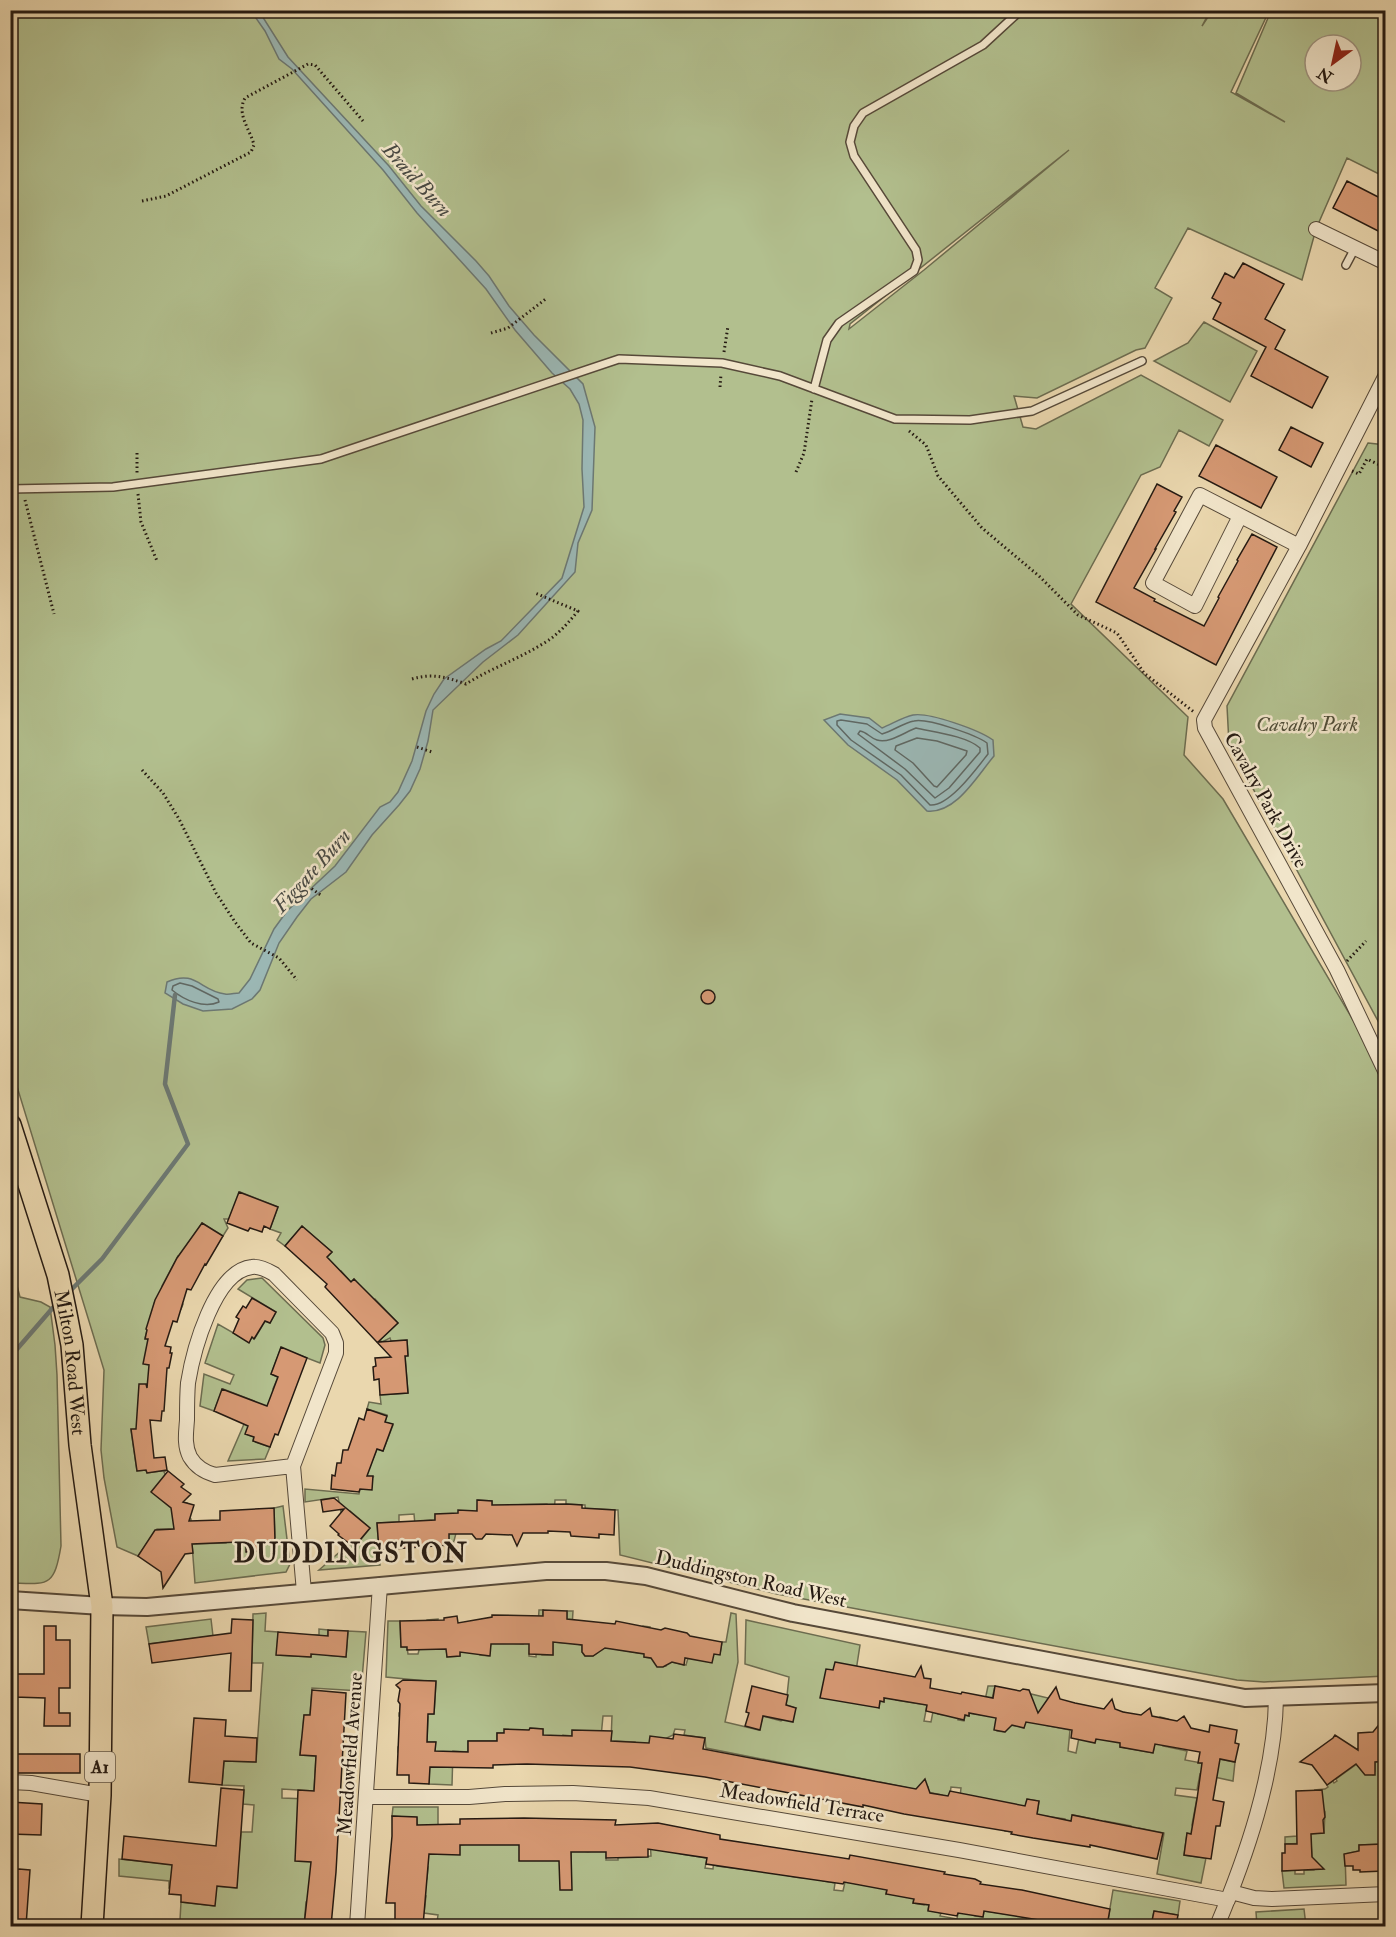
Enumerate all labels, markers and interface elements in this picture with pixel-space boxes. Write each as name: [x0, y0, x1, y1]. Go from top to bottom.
north arrow: [1303, 33, 1363, 93]
text: N: [1313, 62, 1338, 88]
water label: Braid Burn: [376, 136, 458, 223]
park label: Cavalry Park: [1256, 712, 1358, 737]
street label: Cavalry Park Drive: [1218, 728, 1314, 872]
water label: Figgate Burn: [266, 823, 357, 919]
street label: Milton Road West: [49, 1287, 92, 1437]
district label: DUDDINGSTON: [234, 1538, 468, 1570]
street label: Duddingston Road West: [653, 1545, 850, 1613]
street label: Meadowfield Avenue: [332, 1671, 368, 1837]
road number: A1: [85, 1752, 115, 1782]
street label: Meadowfield Terrace: [718, 1778, 886, 1828]

